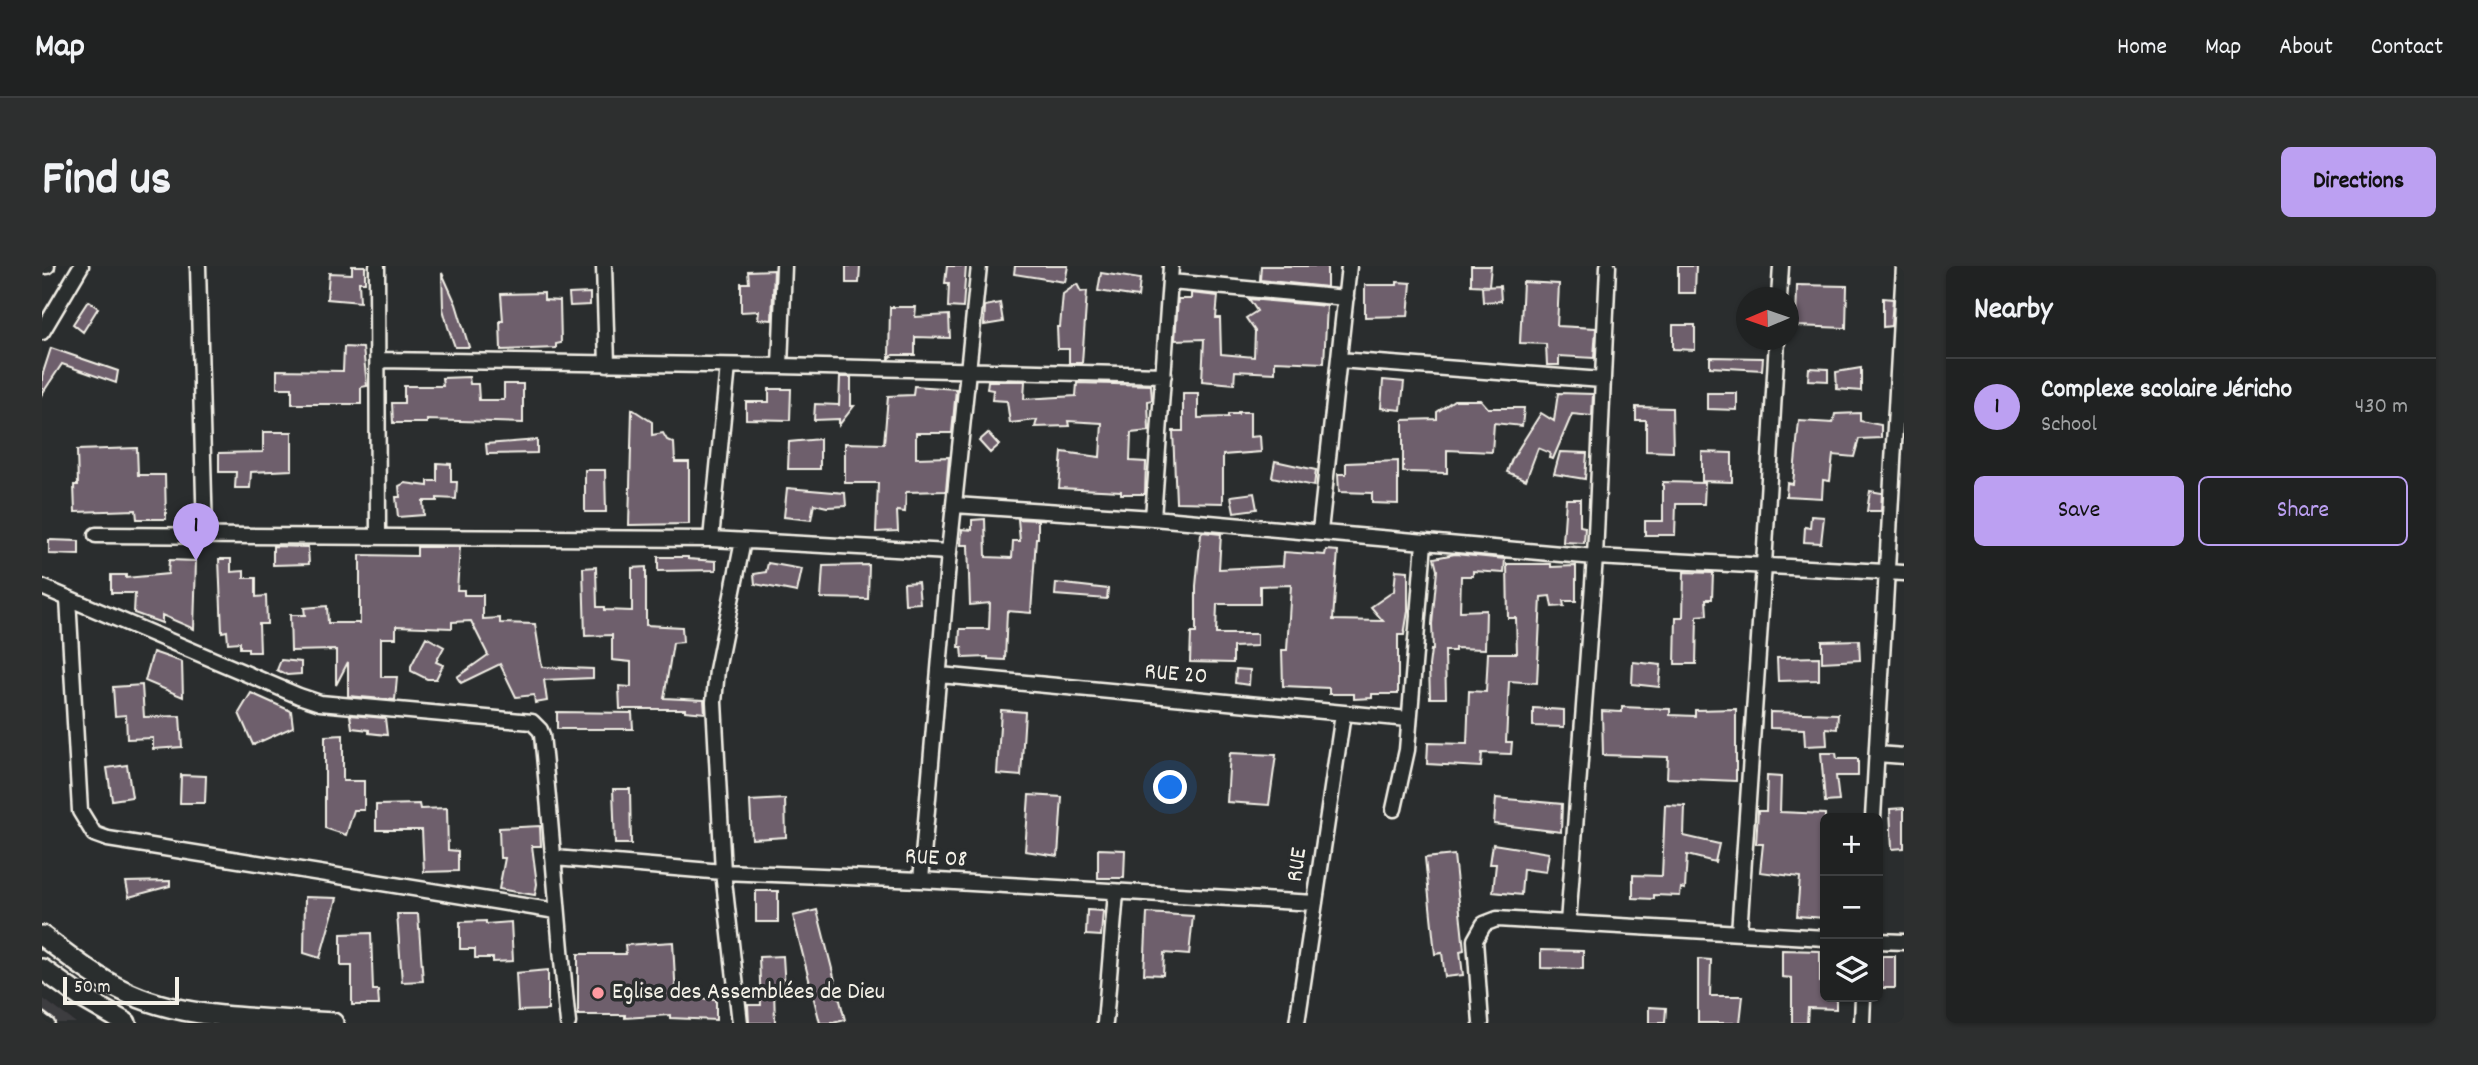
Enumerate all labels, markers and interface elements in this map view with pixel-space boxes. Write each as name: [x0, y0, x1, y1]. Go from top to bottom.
text: Map: [35, 25, 85, 72]
text: Home: [2117, 31, 2167, 65]
text: Map: [2205, 31, 2241, 65]
text: About: [2279, 31, 2333, 65]
text: Contact: [2371, 31, 2443, 65]
text: Find us: [42, 147, 171, 217]
button: Directions: [2281, 147, 2436, 217]
north arrow: [1736, 287, 1799, 350]
text: Nearby: [1974, 290, 2052, 333]
text: Complexe scolaire Jéricho: [2041, 372, 2292, 409]
text: 1: [1994, 391, 2000, 424]
text: 430 m: [2355, 391, 2408, 424]
text: School: [2041, 409, 2097, 442]
button: Save: [1974, 476, 2184, 546]
button: Share: [2198, 476, 2408, 546]
pin: 1: [173, 503, 219, 561]
street label: RUE 20: [1143, 655, 1209, 695]
your location: [1153, 770, 1187, 804]
map controls: [1820, 813, 1883, 1002]
button: +: [1820, 813, 1883, 876]
street label: RUE 08: [904, 840, 968, 878]
street label: RUE: [1279, 846, 1317, 884]
button: −: [1820, 876, 1883, 939]
button: layers: [1820, 939, 1883, 1002]
scale bar: [63, 974, 178, 1006]
text: 50 m: [74, 975, 111, 1002]
place label: Eglise des Assemblées de Dieu: [612, 976, 885, 1010]
marker: Eglise des Assemblées de Dieu: [590, 985, 606, 1001]

